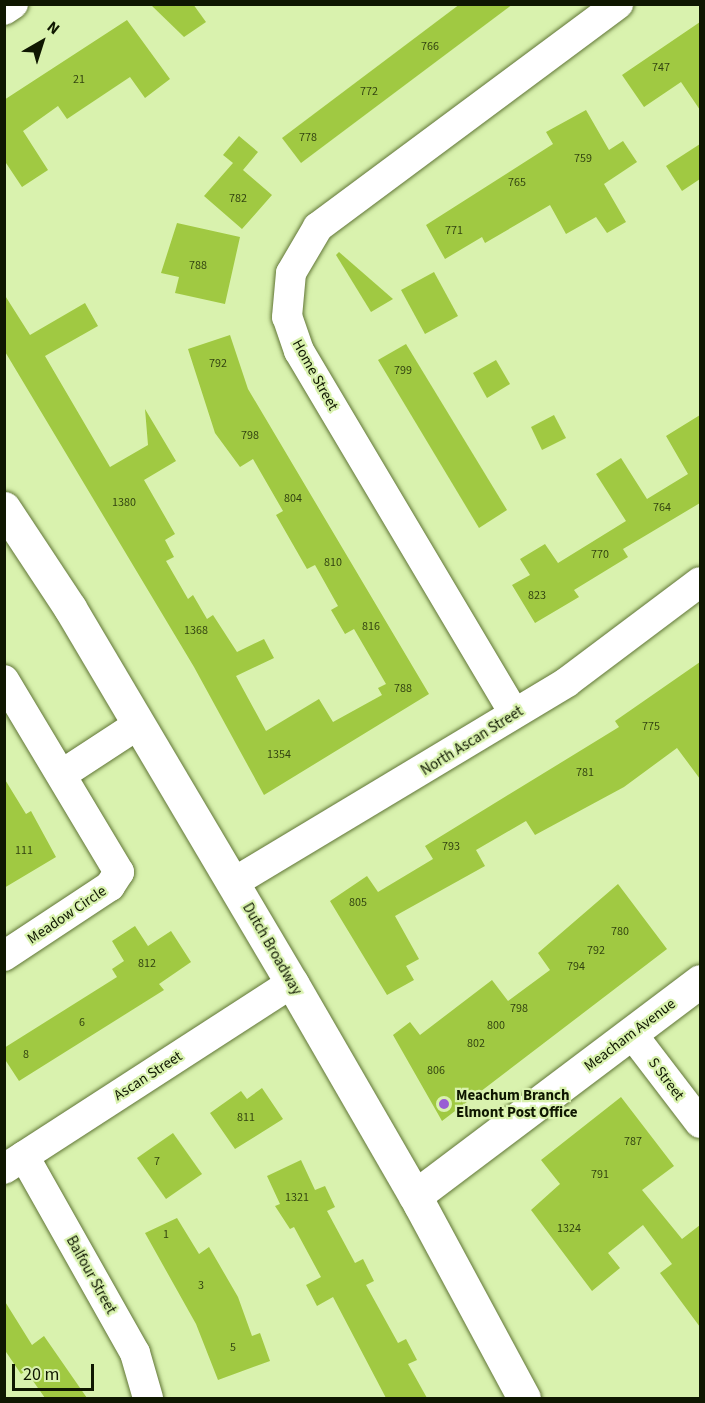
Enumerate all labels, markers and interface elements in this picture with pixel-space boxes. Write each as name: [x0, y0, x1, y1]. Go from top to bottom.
north arrow: [12, 12, 72, 72]
text: N: [42, 16, 64, 40]
house number: 766: [421, 40, 439, 54]
house number: 747: [652, 61, 670, 75]
house number: 21: [73, 73, 85, 87]
house number: 772: [360, 85, 378, 99]
house number: 778: [299, 131, 317, 145]
house number: 759: [574, 152, 592, 166]
house number: 765: [508, 176, 526, 190]
house number: 782: [229, 192, 247, 206]
house number: 771: [445, 224, 463, 238]
house number: 788: [189, 259, 207, 273]
street label: Home Street: [288, 336, 342, 414]
house number: 792: [209, 357, 227, 371]
house number: 799: [394, 364, 412, 378]
house number: 798: [241, 429, 259, 443]
house number: 804: [284, 492, 302, 506]
house number: 1380: [112, 496, 136, 510]
house number: 764: [653, 501, 671, 515]
house number: 770: [591, 548, 609, 562]
house number: 810: [324, 556, 342, 570]
house number: 823: [528, 589, 546, 603]
house number: 816: [362, 620, 380, 634]
house number: 1368: [184, 624, 208, 638]
house number: 788: [394, 682, 412, 696]
street label: North Ascan Street: [418, 702, 526, 780]
house number: 775: [642, 720, 660, 734]
house number: 1354: [267, 748, 291, 762]
house number: 781: [576, 766, 594, 780]
house number: 793: [442, 840, 460, 854]
house number: 111: [15, 844, 33, 858]
street label: Meadow Circle: [24, 882, 110, 948]
house number: 805: [349, 896, 367, 910]
street label: Dutch Broadway: [238, 900, 306, 998]
house number: 780: [611, 925, 629, 939]
house number: 792: [587, 944, 605, 958]
house number: 812: [138, 957, 156, 971]
house number: 794: [567, 960, 585, 974]
street label: Meacham Avenue: [581, 995, 679, 1075]
house number: 798: [510, 1002, 528, 1016]
house number: 6: [79, 1016, 85, 1030]
house number: 800: [487, 1019, 505, 1033]
house number: 802: [467, 1037, 485, 1051]
street label: Ascan Street: [110, 1047, 186, 1105]
house number: 8: [23, 1048, 29, 1062]
street label: S Street: [644, 1054, 688, 1104]
house number: 806: [427, 1064, 445, 1078]
place label: Meachum Branch Elmont Post Office: [456, 1086, 578, 1121]
marker: Meachum Branch Elmont Post Office: [437, 1097, 451, 1111]
house number: 811: [237, 1111, 255, 1125]
house number: 787: [624, 1135, 642, 1149]
house number: 7: [154, 1155, 160, 1169]
house number: 791: [591, 1168, 609, 1182]
house number: 1321: [285, 1191, 309, 1205]
house number: 1324: [557, 1222, 581, 1236]
house number: 1: [163, 1228, 169, 1242]
street label: Balfour Street: [62, 1233, 120, 1317]
house number: 3: [198, 1279, 204, 1293]
house number: 5: [230, 1341, 236, 1355]
scale bar: [15, 1352, 98, 1390]
text: 20 m: [23, 1362, 59, 1387]

